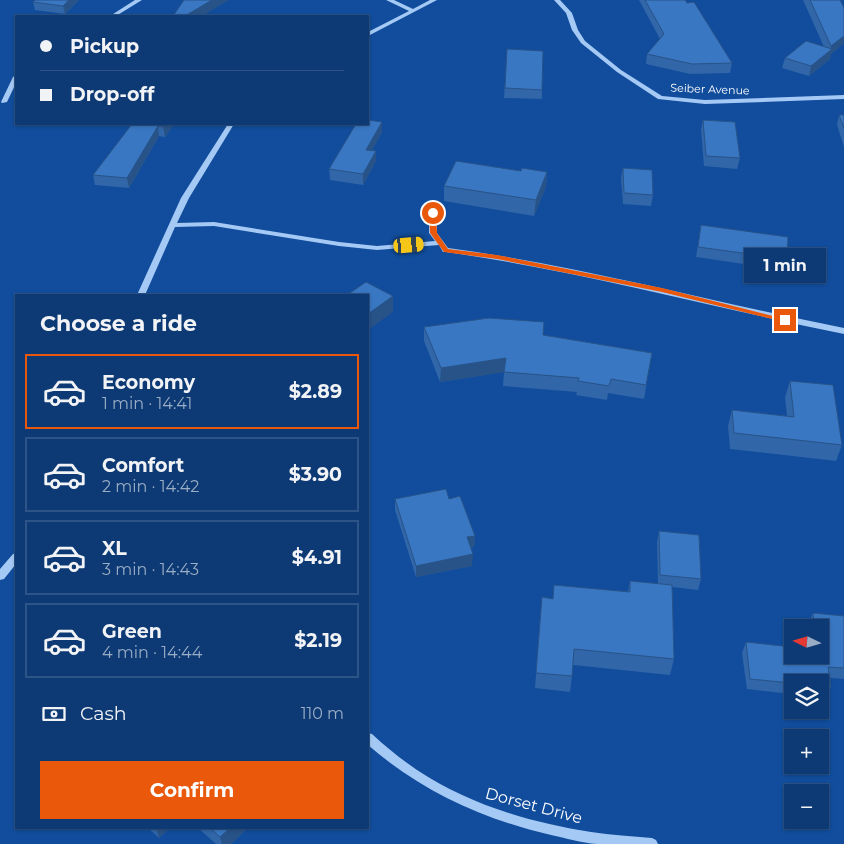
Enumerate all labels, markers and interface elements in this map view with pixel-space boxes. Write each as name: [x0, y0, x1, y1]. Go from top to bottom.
text: Pickup: [70, 35, 139, 58]
street label: Seiber Avenue: [670, 81, 750, 97]
text: Drop-off: [70, 83, 154, 106]
route start: [422, 202, 444, 224]
car: [393, 236, 424, 254]
callout: 1 min: [744, 248, 826, 282]
text: 1 min: [763, 256, 807, 275]
route end: [774, 309, 796, 331]
text: Choose a ride: [40, 310, 197, 337]
icon: car: [42, 369, 87, 414]
text: Economy: [102, 371, 195, 394]
text: $2.89: [289, 380, 342, 403]
text: 1 min · 14:41: [102, 394, 192, 413]
icon: car: [42, 452, 87, 497]
text: Comfort: [102, 454, 184, 477]
text: $3.90: [289, 463, 342, 486]
text: 2 min · 14:42: [102, 477, 199, 496]
icon: car: [42, 535, 87, 580]
text: XL: [102, 537, 127, 560]
text: $4.91: [292, 546, 342, 569]
text: 3 min · 14:43: [102, 560, 199, 579]
icon: car: [42, 618, 87, 663]
north arrow: [784, 619, 829, 664]
map controls: [784, 619, 829, 829]
text: Green: [102, 620, 162, 643]
text: $2.19: [294, 629, 342, 652]
text: 4 min · 14:44: [102, 643, 202, 662]
button: layers: [784, 674, 829, 719]
icon: cash: [40, 700, 68, 728]
text: Cash: [80, 702, 127, 725]
text: 110 m: [301, 704, 344, 723]
button: +: [784, 729, 829, 774]
button: Confirm: [40, 761, 344, 819]
street label: Dorset Drive: [483, 783, 584, 828]
button: −: [784, 784, 829, 829]

